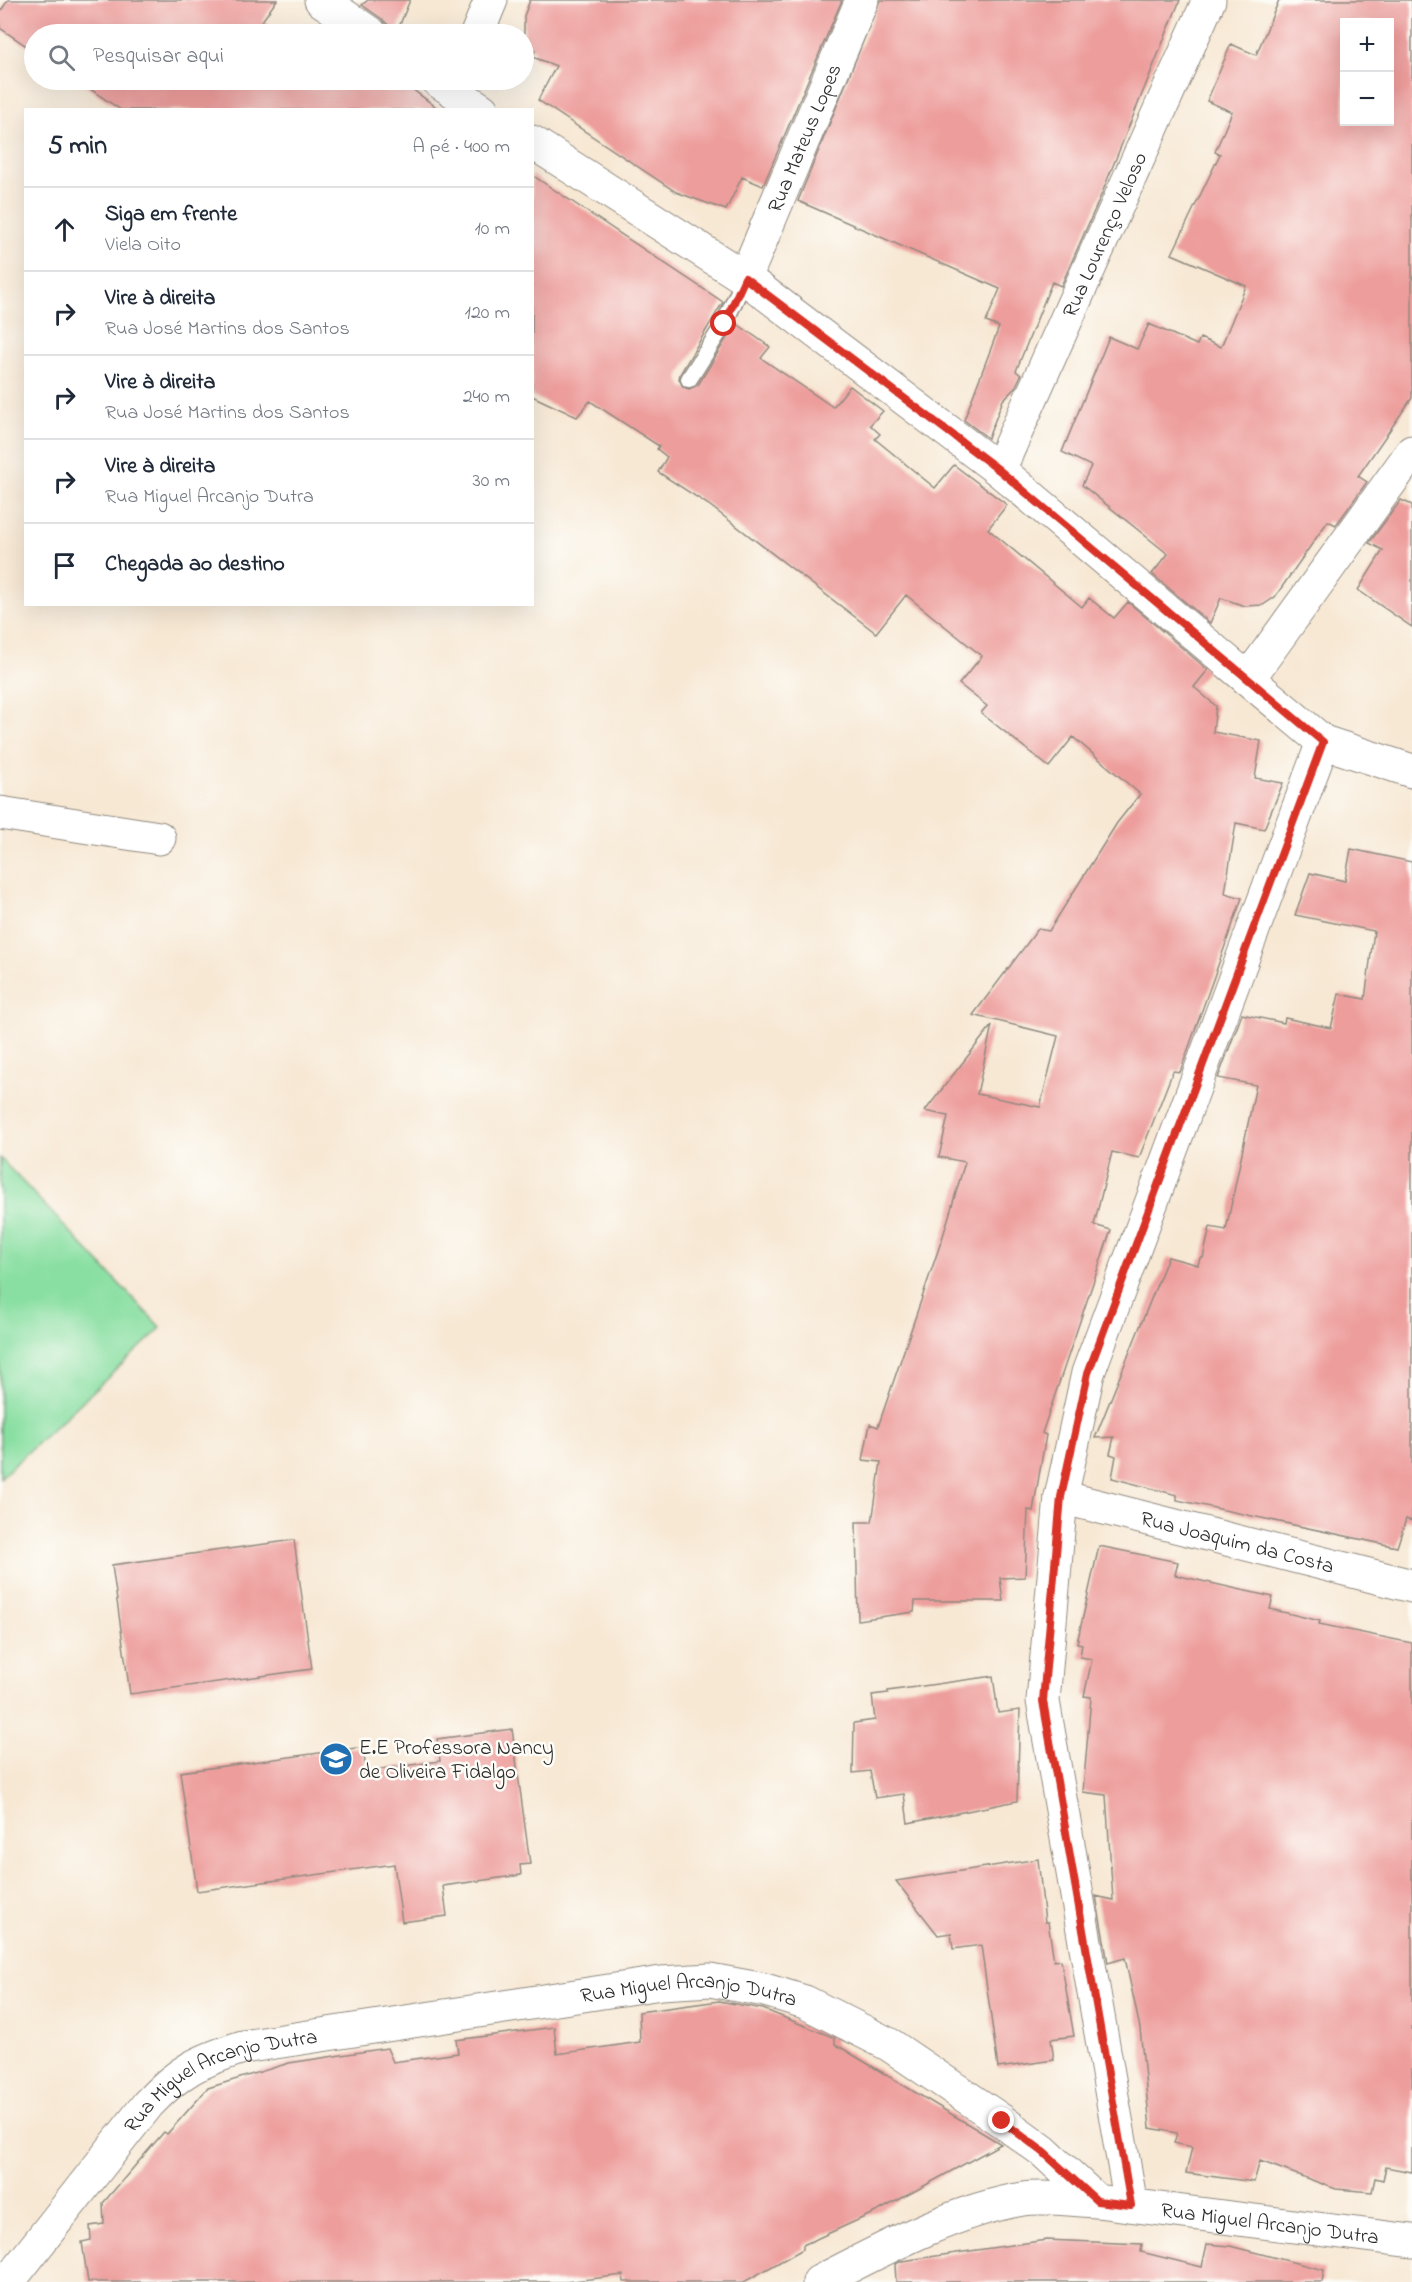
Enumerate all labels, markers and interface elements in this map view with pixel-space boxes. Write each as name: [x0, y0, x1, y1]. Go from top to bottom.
map controls: [1340, 18, 1394, 126]
button: +: [1340, 18, 1394, 72]
search box: [24, 24, 534, 90]
icon: search: [45, 41, 78, 74]
text: Pesquisar aqui: [93, 41, 224, 73]
street label: Rua Mateus Lopes: [761, 60, 850, 218]
button: −: [1340, 72, 1394, 126]
text: 5 min: [48, 128, 107, 166]
text: A pé · 400 m: [413, 133, 510, 162]
street label: Rua Lourenço Veloso: [1056, 148, 1156, 323]
text: Siga em frente: [105, 199, 237, 231]
icon: ahead: [48, 213, 81, 246]
text: 10 m: [474, 215, 510, 244]
text: Viela Oito: [105, 231, 181, 260]
text: Vire à direita: [105, 283, 215, 315]
icon: right: [48, 297, 81, 330]
text: 120 m: [465, 299, 510, 328]
route start: [710, 310, 736, 336]
text: Rua José Martins dos Santos: [105, 315, 350, 344]
text: Vire à direita: [105, 367, 215, 399]
icon: right: [48, 381, 81, 414]
text: 240 m: [463, 383, 510, 412]
text: Rua José Martins dos Santos: [105, 399, 350, 428]
text: Vire à direita: [105, 451, 215, 483]
icon: right: [48, 465, 81, 498]
text: 30 m: [473, 467, 510, 496]
text: Rua Miguel Arcanjo Dutra: [105, 483, 314, 512]
icon: arrive: [48, 549, 81, 582]
text: Chegada ao destino: [105, 549, 285, 581]
street label: Rua Joaquim da Costa: [1137, 1505, 1337, 1583]
place label: E.E Professora Nancy de Oliveira Fidalgo: [359, 1734, 554, 1790]
school or university icon: E.E Professora Nancy de Oliveira Fidalgo: [318, 1741, 354, 1777]
street label: Rua Miguel Arcanjo Dutra: [578, 1966, 800, 2016]
street label: Rua Miguel Arcanjo Dutra: [118, 2023, 320, 2140]
route end: [988, 2107, 1014, 2133]
street label: Rua Miguel Arcanjo Dutra: [1159, 2196, 1381, 2254]

